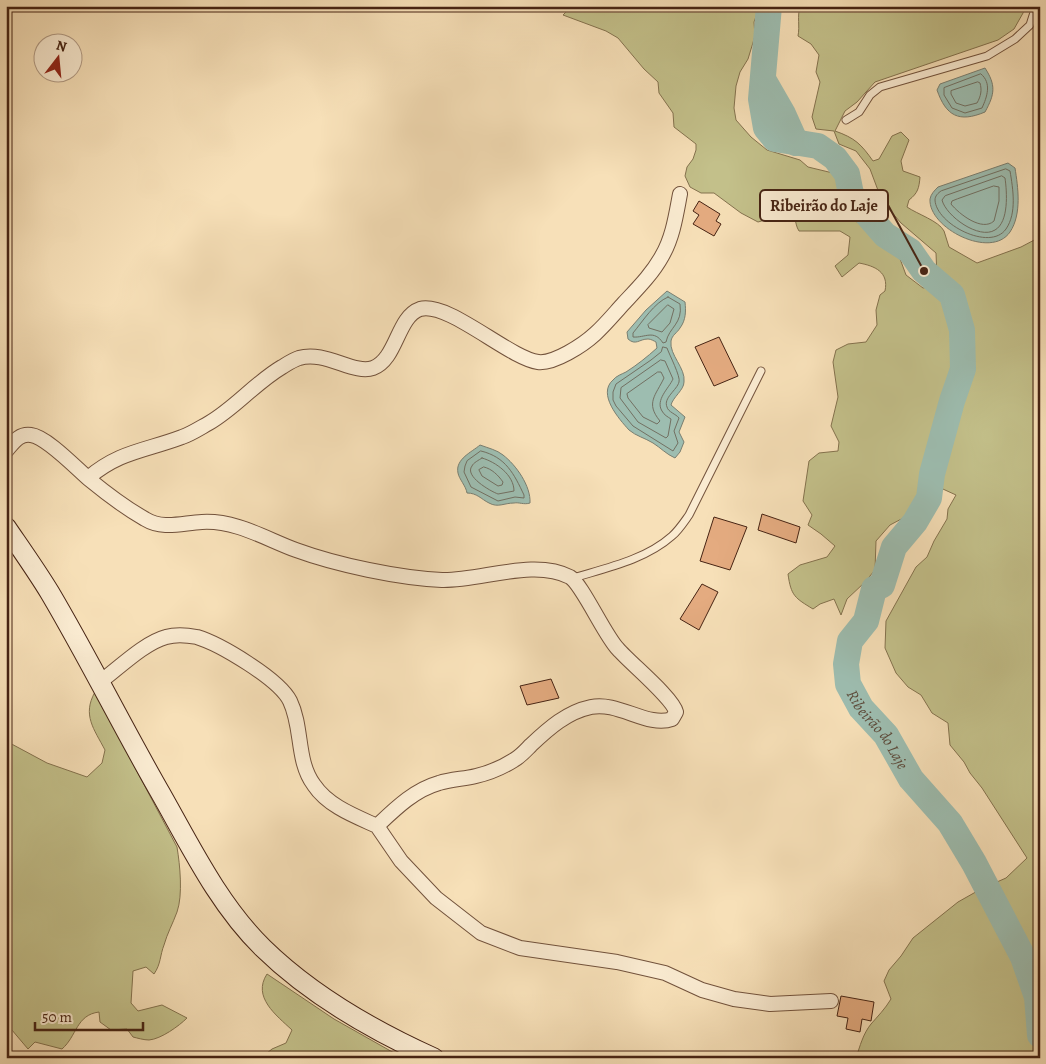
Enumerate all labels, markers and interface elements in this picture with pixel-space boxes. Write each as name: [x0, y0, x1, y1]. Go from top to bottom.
north arrow: [32, 32, 82, 82]
text: N: [54, 35, 69, 57]
callout: Ribeirão do Laje: [760, 190, 888, 221]
text: Ribeirão do Laje: [770, 195, 878, 217]
water label: Ribeirão do Laje: [841, 686, 913, 774]
scale bar: [35, 999, 142, 1031]
text: 50 m: [42, 1007, 72, 1027]

